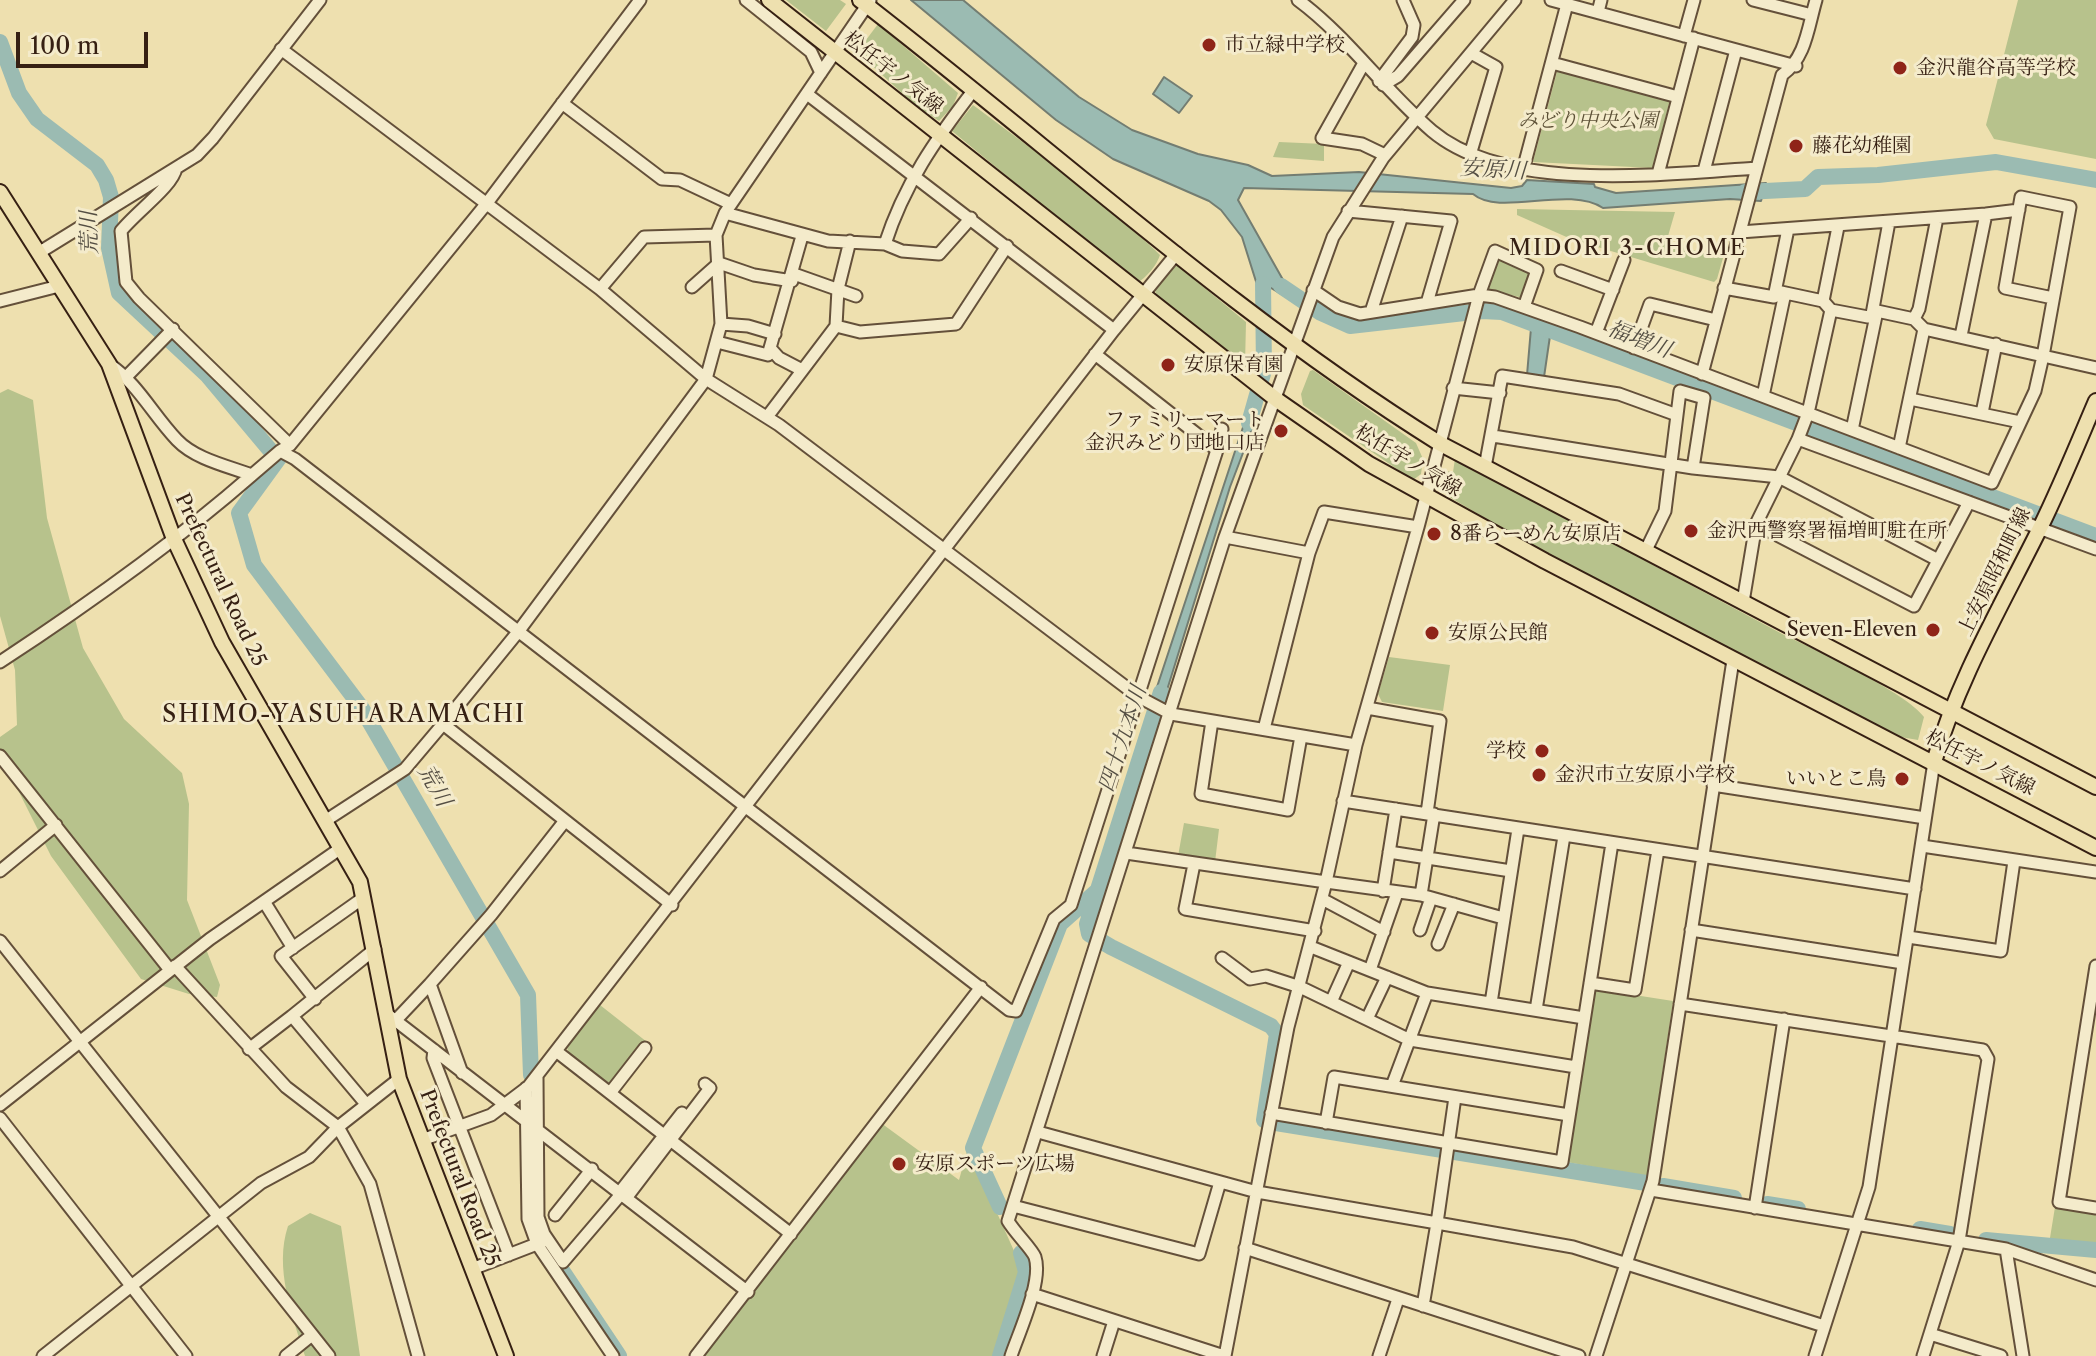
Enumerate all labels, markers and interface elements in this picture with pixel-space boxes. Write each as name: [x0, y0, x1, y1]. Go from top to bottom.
scale bar: [20, 16, 152, 66]
street label: 松任宇ノ気線: [838, 27, 948, 119]
text: 100 m: [30, 31, 99, 60]
place label: 市立緑中学校: [1225, 33, 1345, 57]
marker: 市立緑中学校: [1200, 36, 1218, 54]
place label: 金沢龍谷高等学校: [1916, 56, 2076, 80]
marker: 金沢龍谷高等学校: [1891, 59, 1909, 77]
park label: みどり中央公園: [1518, 109, 1658, 133]
place label: 藤花幼稚園: [1812, 134, 1912, 158]
marker: 藤花幼稚園: [1787, 137, 1805, 155]
water label: 安原川: [1459, 155, 1527, 185]
water label: 荒川: [76, 211, 104, 255]
district label: MIDORI 3-CHOME: [1509, 236, 1747, 262]
water label: 福増川: [1603, 316, 1675, 364]
place label: 安原保育園: [1184, 353, 1284, 377]
marker: 安原保育園: [1159, 356, 1177, 374]
place label: ファミリーマート 金沢みどり団地口店: [1085, 408, 1265, 455]
street label: 松任宇ノ気線: [1350, 420, 1466, 502]
marker: ファミリーマート 金沢みどり団地口店: [1272, 422, 1290, 440]
street label: Prefectural Road 25: [169, 490, 271, 670]
street label: 上安原昭和町線: [1954, 504, 2036, 640]
place label: 金沢西警察署福増町駐在所: [1707, 519, 1947, 543]
place label: 8番らーめん安原店: [1450, 522, 1622, 546]
marker: 金沢西警察署福増町駐在所: [1682, 522, 1700, 540]
marker: 8番らーめん安原店: [1425, 525, 1443, 543]
place label: Seven-Eleven: [1787, 618, 1917, 642]
place label: 安原公民館: [1448, 621, 1548, 645]
marker: Seven-Eleven: [1924, 621, 1942, 639]
marker: 安原公民館: [1423, 624, 1441, 642]
water label: 四十九本川: [1093, 683, 1153, 795]
district label: SHIMO-YASUHARAMACHI: [162, 701, 526, 729]
street label: 松任宇ノ気線: [1921, 725, 2039, 801]
place label: 学校: [1486, 739, 1526, 763]
marker: 学校: [1533, 742, 1551, 760]
water label: 荒川: [412, 760, 456, 812]
place label: 金沢市立安原小学校: [1555, 763, 1735, 787]
marker: 金沢市立安原小学校: [1530, 766, 1548, 784]
place label: いいとこ鳥: [1786, 767, 1886, 791]
marker: いいとこ鳥: [1893, 770, 1911, 788]
street label: Prefectural Road 25: [414, 1086, 504, 1270]
place label: 安原スポーツ広場: [915, 1152, 1075, 1176]
marker: 安原スポーツ広場: [890, 1155, 908, 1173]

